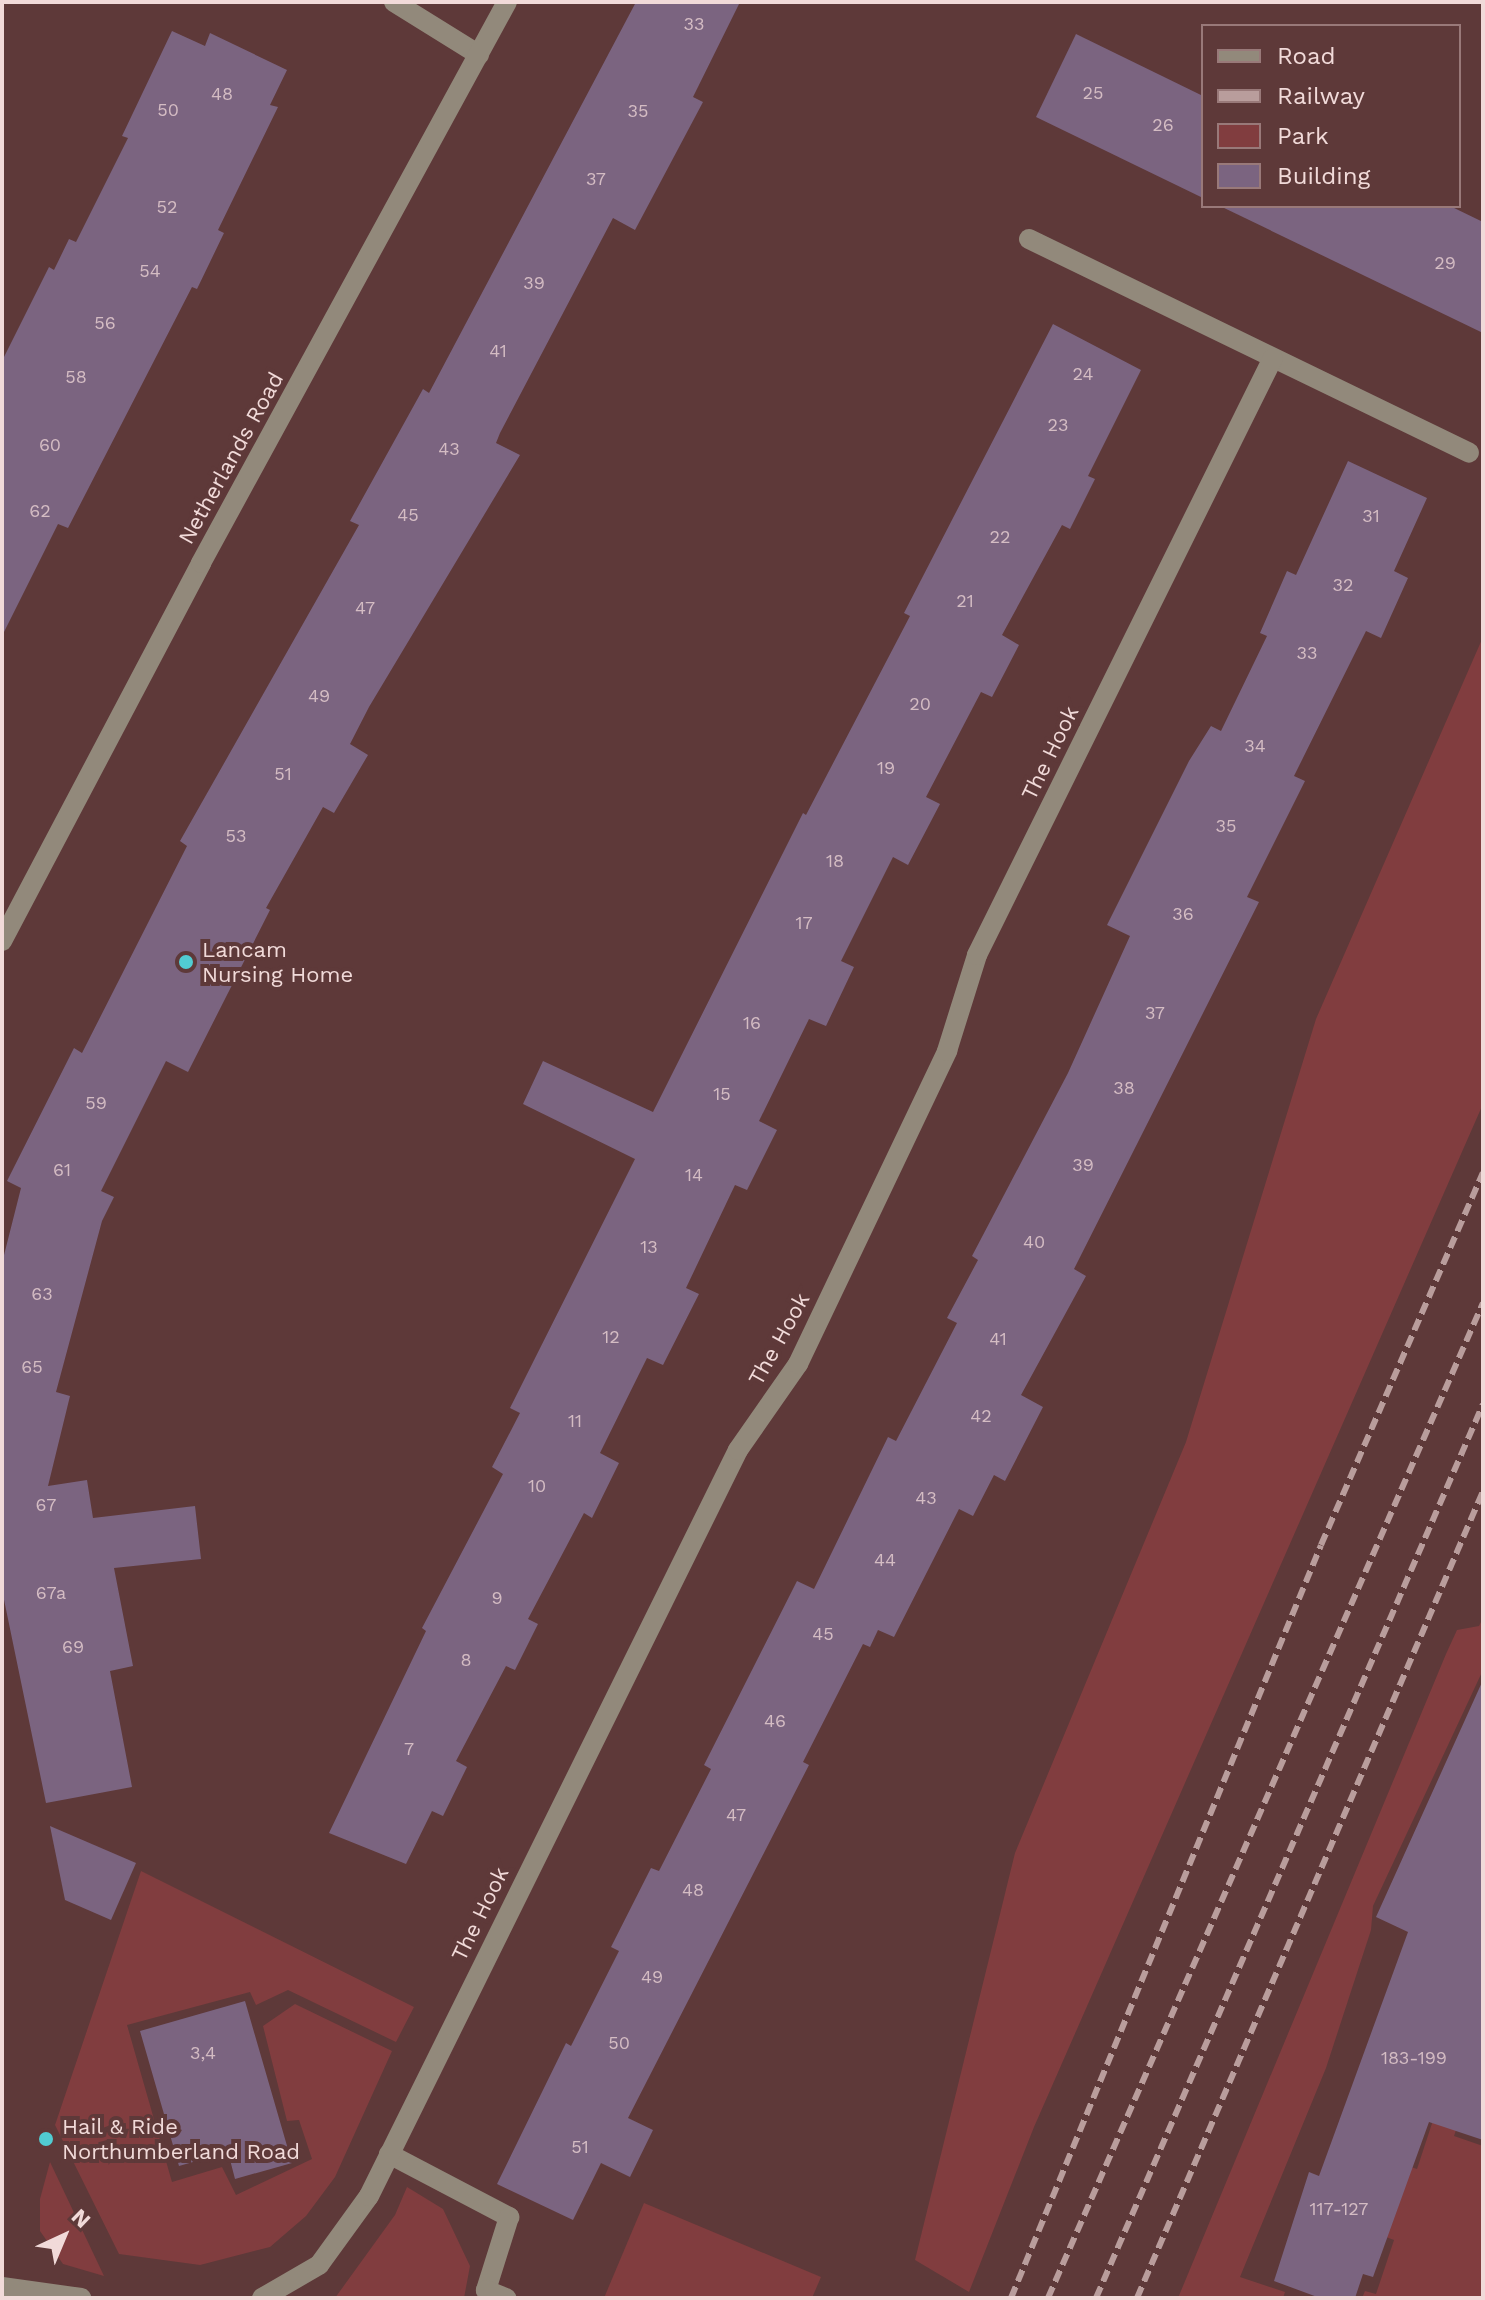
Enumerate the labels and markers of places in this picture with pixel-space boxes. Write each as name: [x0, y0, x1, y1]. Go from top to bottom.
place label: Lancam Nursing Home: [202, 936, 353, 988]
marker: Lancam Nursing Home: [177, 953, 195, 971]
place label: Hail & Ride Northumberland Road: [62, 2113, 300, 2164]
marker: Hail & Ride Northumberland Road: [37, 2130, 55, 2148]

